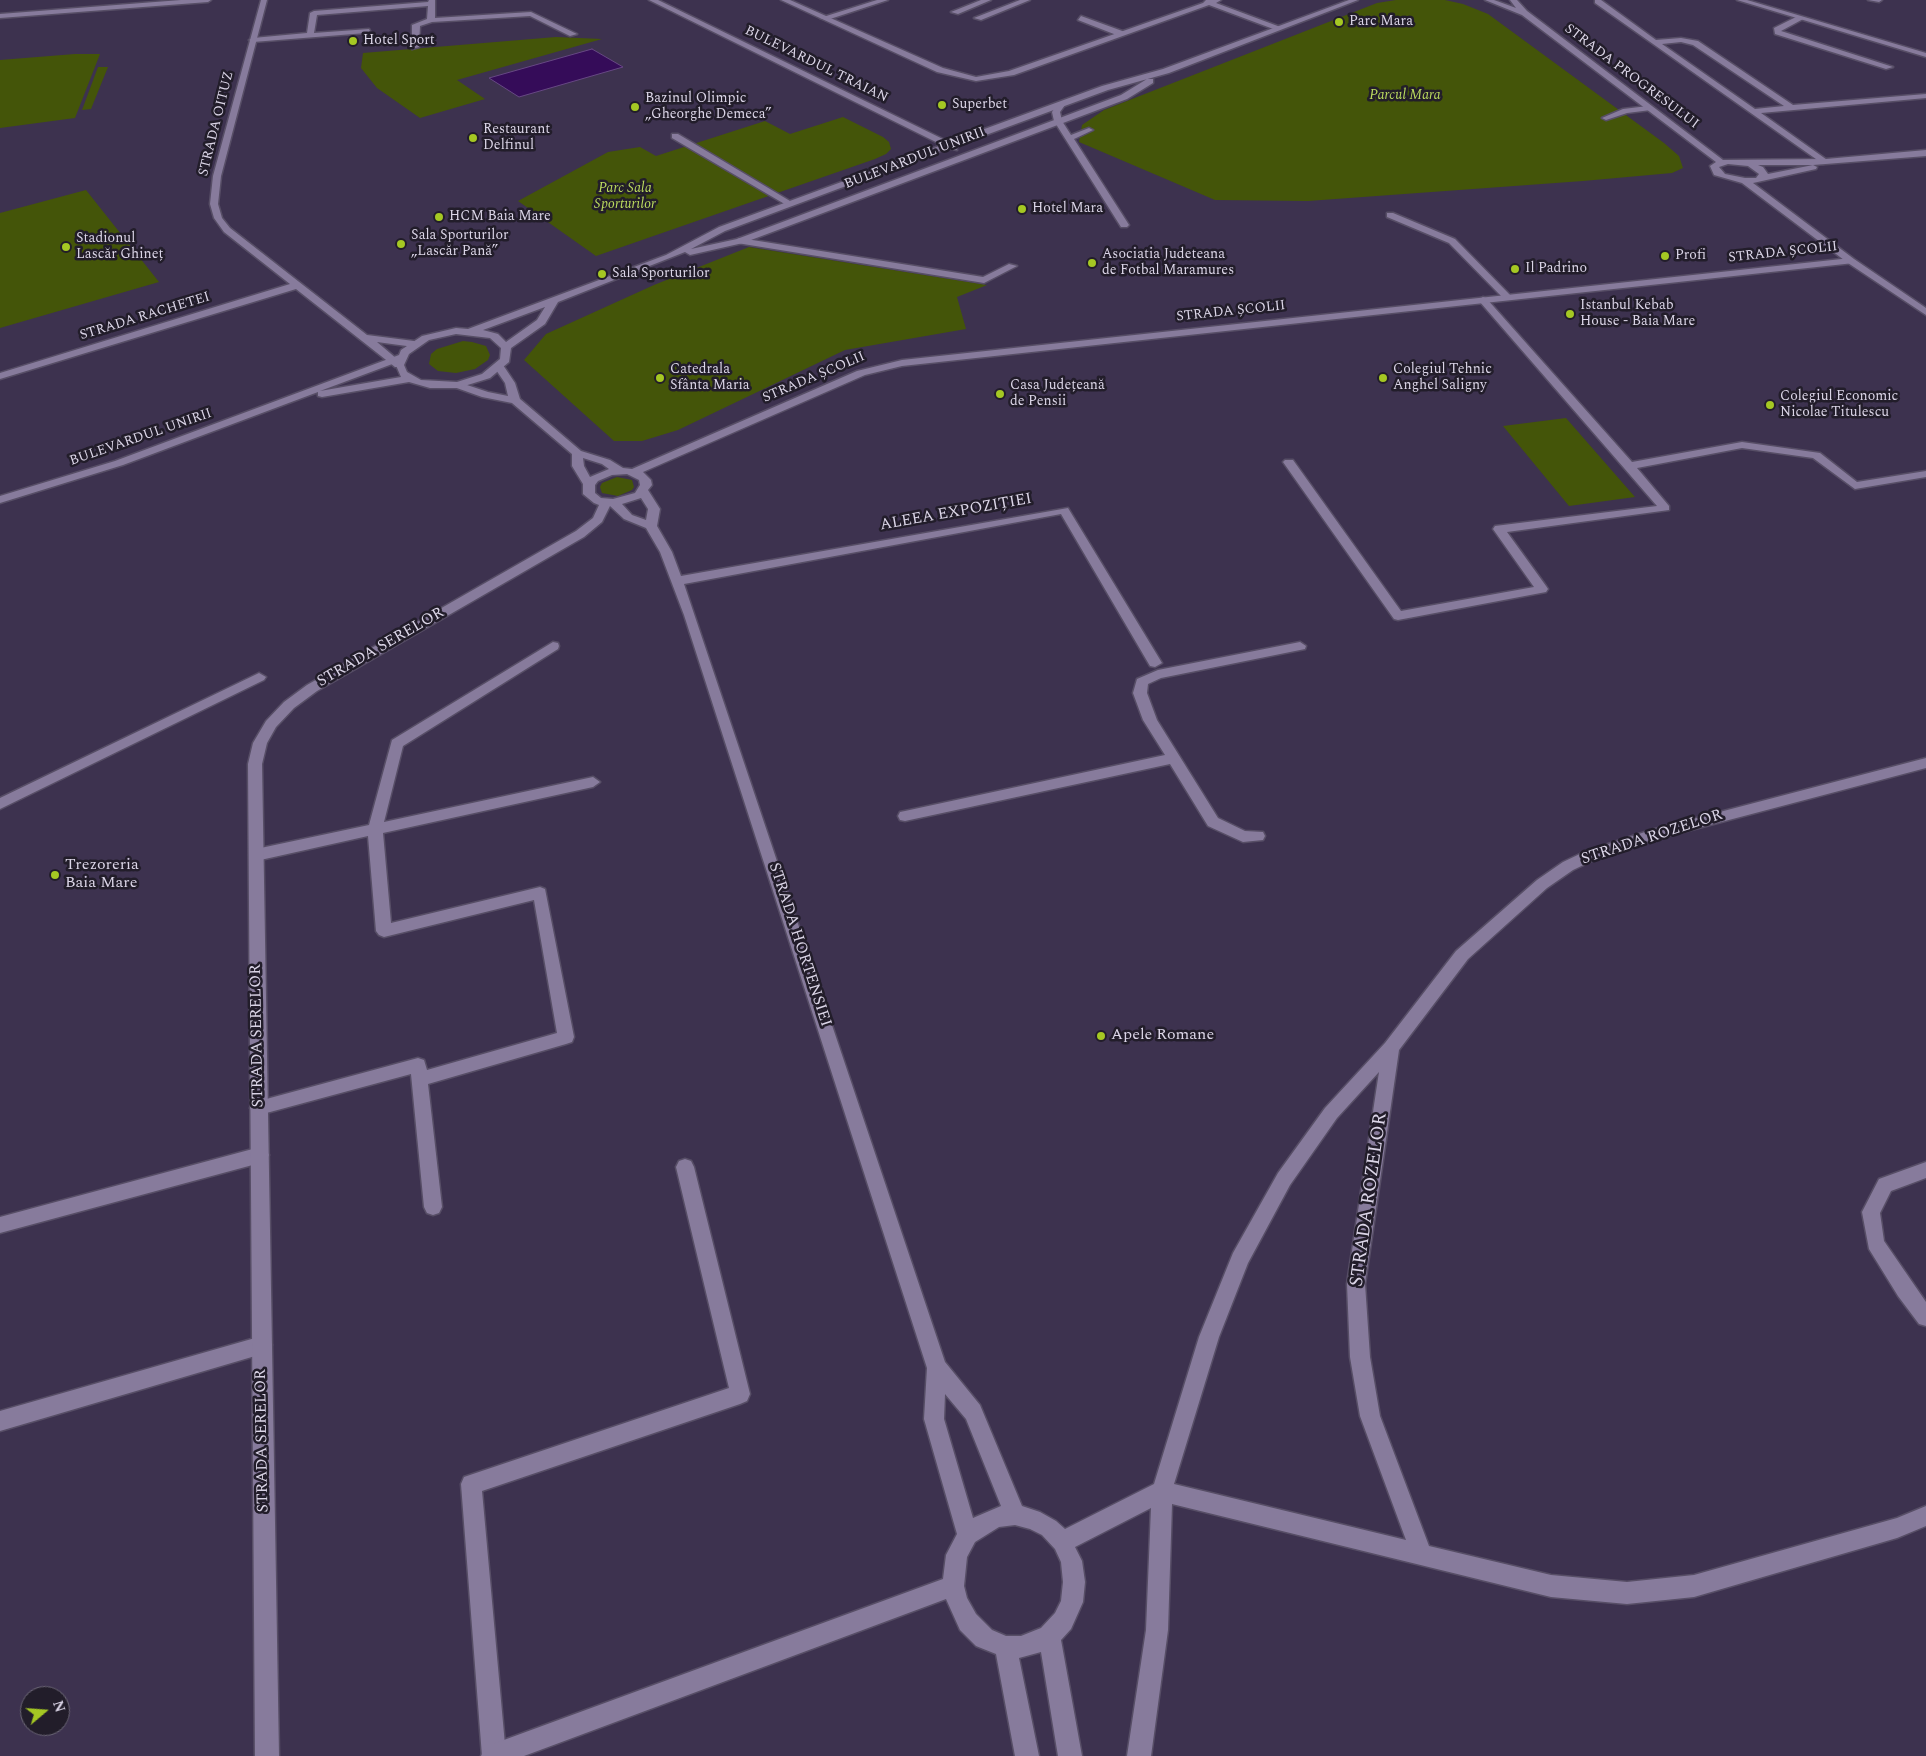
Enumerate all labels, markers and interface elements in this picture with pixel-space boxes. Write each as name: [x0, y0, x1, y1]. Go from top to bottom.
place label: Parc Mara: [1349, 14, 1413, 30]
marker: Parc Mara: [1333, 16, 1345, 28]
street label: STRADA PROGRESULUI: [1561, 21, 1701, 133]
street label: BULEVARDUL TRAIAN: [741, 23, 891, 107]
place label: Hotel Sport: [363, 33, 435, 49]
marker: Hotel Sport: [347, 35, 359, 47]
street label: STRADA OITUZ: [196, 70, 238, 178]
park label: Parcul Mara: [1369, 88, 1441, 104]
place label: Bazinul Olimpic „Gheorghe Demeca”: [645, 91, 771, 124]
place label: Superbet: [952, 97, 1007, 113]
marker: Superbet: [936, 99, 948, 111]
marker: Bazinul Olimpic „Gheorghe Demeca”: [629, 101, 641, 113]
place label: Restaurant Delfinul: [483, 122, 550, 154]
street label: BULEVARDUL UNIRII: [842, 124, 988, 194]
marker: Restaurant Delfinul: [467, 132, 479, 144]
park label: Parc Sala Sporturilor: [594, 181, 656, 213]
place label: Hotel Mara: [1032, 201, 1103, 217]
marker: Hotel Mara: [1016, 203, 1028, 215]
place label: HCM Baia Mare: [449, 209, 551, 225]
marker: HCM Baia Mare: [433, 211, 445, 223]
place label: Sala Sporturilor „Lascăr Pană”: [411, 228, 508, 260]
place label: Stadionul Lascăr Ghineț: [76, 231, 163, 264]
marker: Sala Sporturilor „Lascăr Pană”: [395, 238, 407, 250]
street label: STRADA ȘCOLII: [1728, 239, 1838, 267]
marker: Stadionul Lascăr Ghineț: [60, 241, 72, 253]
place label: Asociatia Judeteana de Fotbal Maramures: [1102, 247, 1234, 280]
place label: Profi: [1675, 248, 1706, 264]
marker: Profi: [1659, 250, 1671, 262]
marker: Asociatia Judeteana de Fotbal Maramures: [1086, 257, 1098, 269]
place label: Il Padrino: [1525, 261, 1587, 277]
marker: Il Padrino: [1509, 263, 1521, 275]
place label: Sala Sporturilor: [612, 266, 709, 282]
marker: Sala Sporturilor: [596, 268, 608, 280]
street label: STRADA RACHETEI: [78, 289, 212, 345]
street label: STRADA ȘCOLII: [1176, 298, 1286, 326]
place label: Istanbul Kebab House - Baia Mare: [1580, 298, 1695, 331]
marker: Istanbul Kebab House - Baia Mare: [1564, 308, 1576, 320]
street label: STRADA ȘCOLII: [760, 349, 868, 407]
place label: Catedrala Sfânta Maria: [670, 362, 750, 394]
place label: Colegiul Tehnic Anghel Saligny: [1393, 362, 1492, 394]
marker: Catedrala Sfânta Maria: [654, 372, 666, 384]
marker: Colegiul Tehnic Anghel Saligny: [1377, 372, 1389, 384]
place label: Casa Județeană de Pensii: [1010, 378, 1105, 411]
marker: Casa Județeană de Pensii: [994, 388, 1006, 400]
place label: Colegiul Economic Nicolae Titulescu: [1780, 389, 1898, 422]
marker: Colegiul Economic Nicolae Titulescu: [1764, 399, 1776, 411]
street label: BULEVARDUL UNIRII: [68, 406, 214, 470]
street label: ALEEA EXPOZIȚIEI: [878, 490, 1034, 536]
street label: STRADA SERELOR: [314, 604, 448, 692]
street label: STRADA ROZELOR: [1579, 806, 1725, 870]
place label: Trezoreria Baia Mare: [65, 856, 139, 894]
street label: STRADA HORTENSIEI: [763, 860, 835, 1030]
marker: Trezoreria Baia Mare: [49, 869, 61, 881]
street label: STRADA SERELOR: [247, 964, 269, 1108]
place label: Apele Romane: [1111, 1026, 1214, 1046]
marker: Apele Romane: [1095, 1030, 1107, 1042]
street label: STRADA ROZELOR: [1347, 1112, 1393, 1288]
street label: STRADA SERELOR: [252, 1369, 274, 1513]
north arrow: [20, 1686, 70, 1736]
text: N: [47, 1698, 71, 1715]

